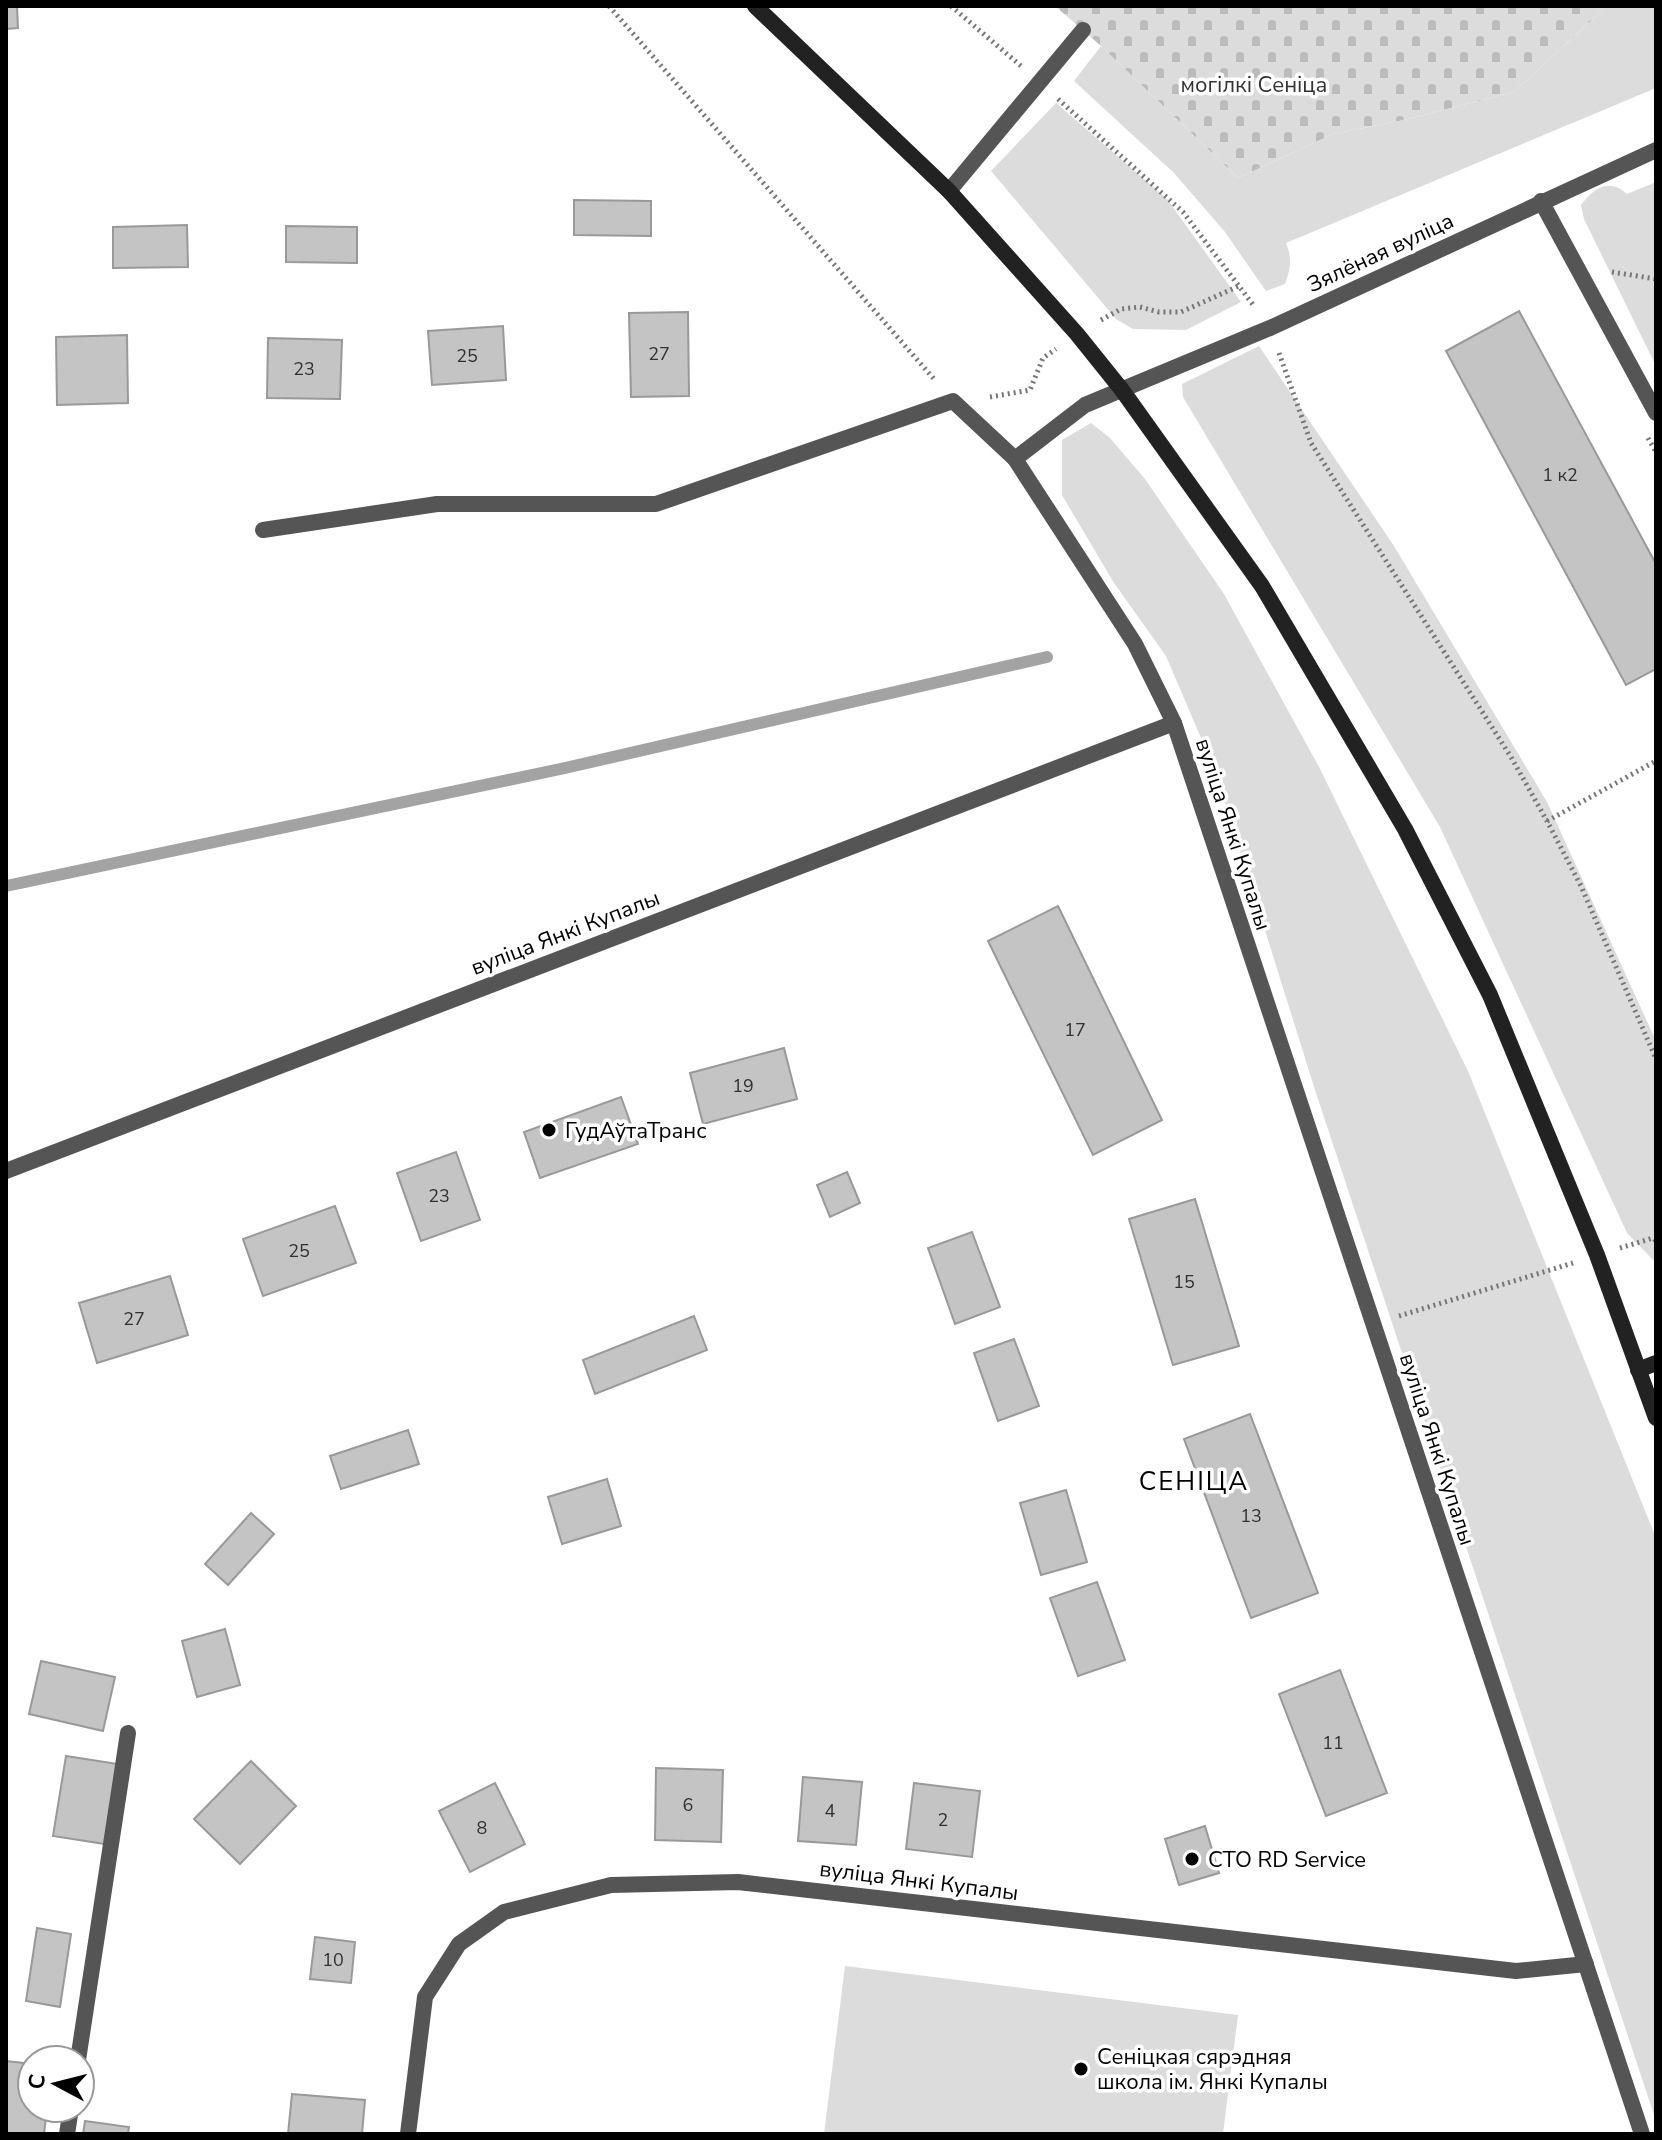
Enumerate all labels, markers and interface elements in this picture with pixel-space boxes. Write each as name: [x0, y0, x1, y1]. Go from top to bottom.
park label: могілкі Сеніца: [1181, 70, 1327, 100]
street label: Зялёная вуліца: [1302, 206, 1459, 300]
house number: 27: [648, 342, 670, 366]
house number: 25: [456, 344, 478, 368]
house number: 23: [293, 357, 315, 381]
house number: 1 к2: [1542, 463, 1578, 487]
street label: вуліца Янкі Купалы: [1188, 734, 1278, 934]
street label: вуліца Янкі Купалы: [467, 883, 664, 983]
house number: 17: [1064, 1018, 1086, 1042]
house number: 19: [732, 1074, 754, 1098]
place label: ГудАўтаТранс: [565, 1116, 707, 1146]
marker: ГудАўтаТранс: [540, 1121, 558, 1139]
house number: 23: [428, 1184, 450, 1208]
house number: 25: [288, 1239, 310, 1263]
house number: 15: [1173, 1270, 1195, 1294]
house number: 27: [123, 1307, 145, 1331]
street label: вуліца Янкі Купалы: [1392, 1349, 1482, 1549]
district label: СЕНІЦА: [1139, 1464, 1249, 1499]
house number: 13: [1240, 1504, 1262, 1528]
house number: 11: [1322, 1731, 1344, 1755]
house number: 6: [683, 1793, 693, 1817]
house number: 4: [825, 1799, 836, 1823]
house number: 2: [938, 1808, 948, 1832]
house number: 8: [477, 1816, 487, 1840]
place label: СТО RD Service: [1208, 1845, 1366, 1875]
marker: СТО RD Service: [1183, 1850, 1201, 1868]
street label: вуліца Янкі Купалы: [818, 1854, 1020, 1908]
house number: 10: [322, 1948, 344, 1972]
place label: Сеніцкая сярэдняя школа ім. Янкі Купалы: [1097, 2042, 1328, 2097]
north arrow: [16, 2044, 96, 2124]
marker: Сеніцкая сярэдняя школа ім. Янкі Купалы: [1072, 2060, 1090, 2078]
text: С: [21, 2072, 53, 2091]

